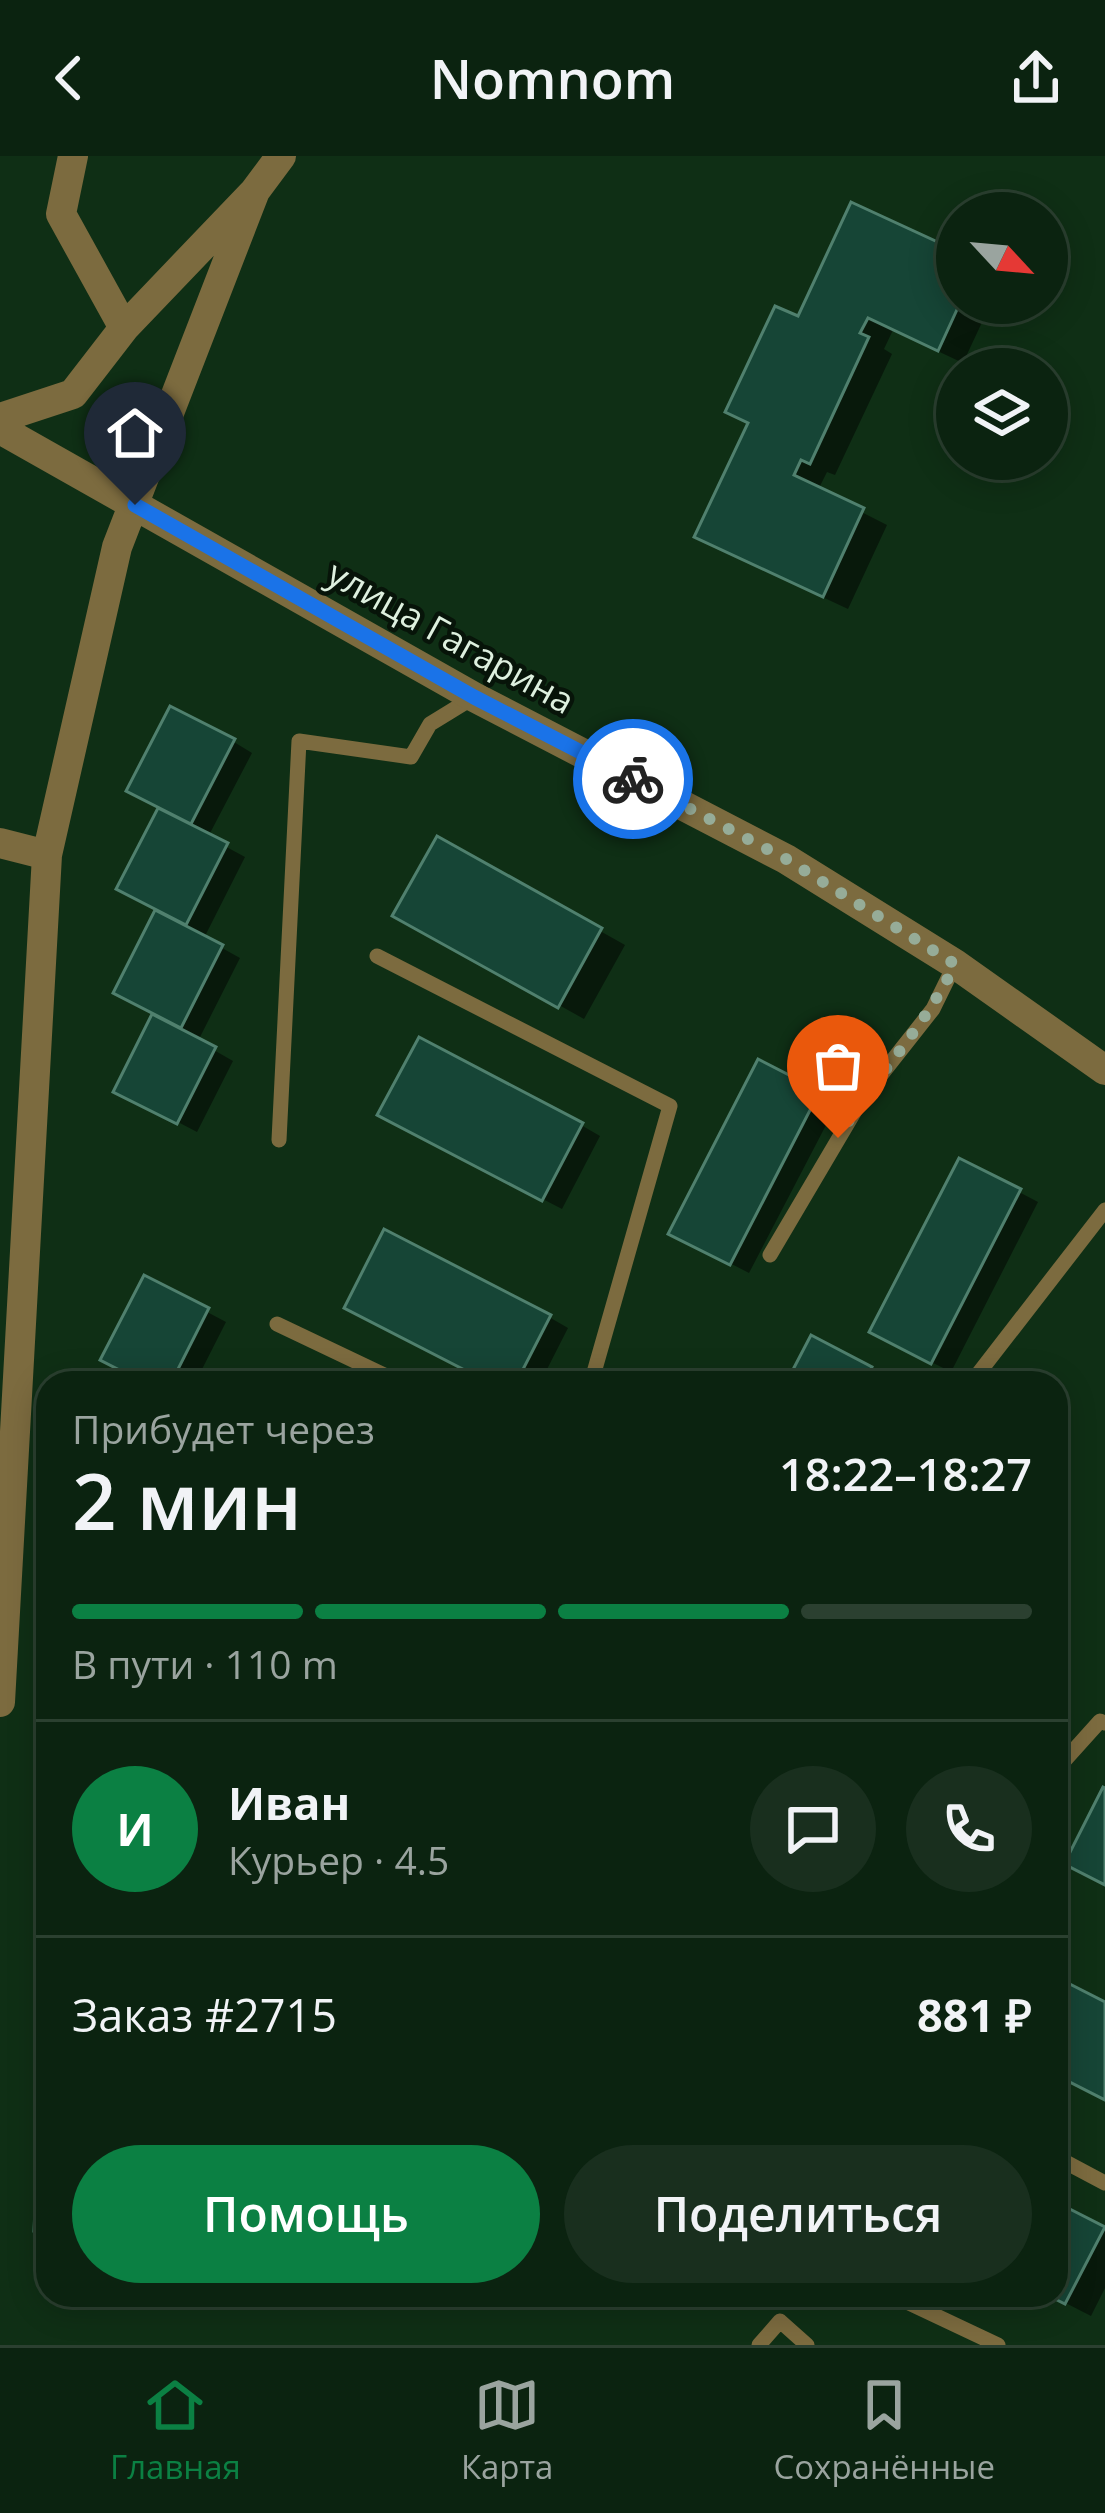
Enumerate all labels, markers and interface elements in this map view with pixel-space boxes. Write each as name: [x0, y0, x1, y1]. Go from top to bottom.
text: Nomnom: [430, 41, 675, 115]
icon: back: [36, 45, 102, 111]
icon: share: [1003, 45, 1069, 111]
north arrow: [936, 192, 1068, 324]
map controls: [936, 192, 1068, 480]
button: layers: [936, 348, 1068, 480]
pin: [84, 382, 186, 505]
icon: home: [102, 400, 168, 466]
street label: улица Гагарина: [319, 548, 584, 725]
courier: [573, 719, 693, 839]
icon: bike: [600, 746, 666, 812]
pin: [787, 1015, 889, 1138]
icon: bag: [805, 1033, 871, 1099]
text: Прибудет через: [72, 1402, 375, 1455]
text: 18:22–18:27: [779, 1443, 1032, 1504]
text: 2 мин: [72, 1447, 302, 1553]
text: В пути · 110 m: [72, 1637, 338, 1690]
button: chat: [750, 1766, 876, 1892]
button: phone: [906, 1766, 1032, 1892]
text: Иван: [228, 1772, 350, 1833]
text: И: [116, 1798, 154, 1859]
text: Курьер · 4.5: [228, 1833, 449, 1886]
text: Заказ #2715: [72, 1984, 337, 2045]
text: 881 ₽: [917, 1984, 1032, 2045]
button: Помощь: [72, 2145, 540, 2283]
button: Поделиться: [564, 2145, 1032, 2283]
tab: Главная: [110, 2372, 241, 2489]
tab: Карта: [461, 2372, 553, 2489]
tab: Сохранённые: [773, 2372, 995, 2489]

